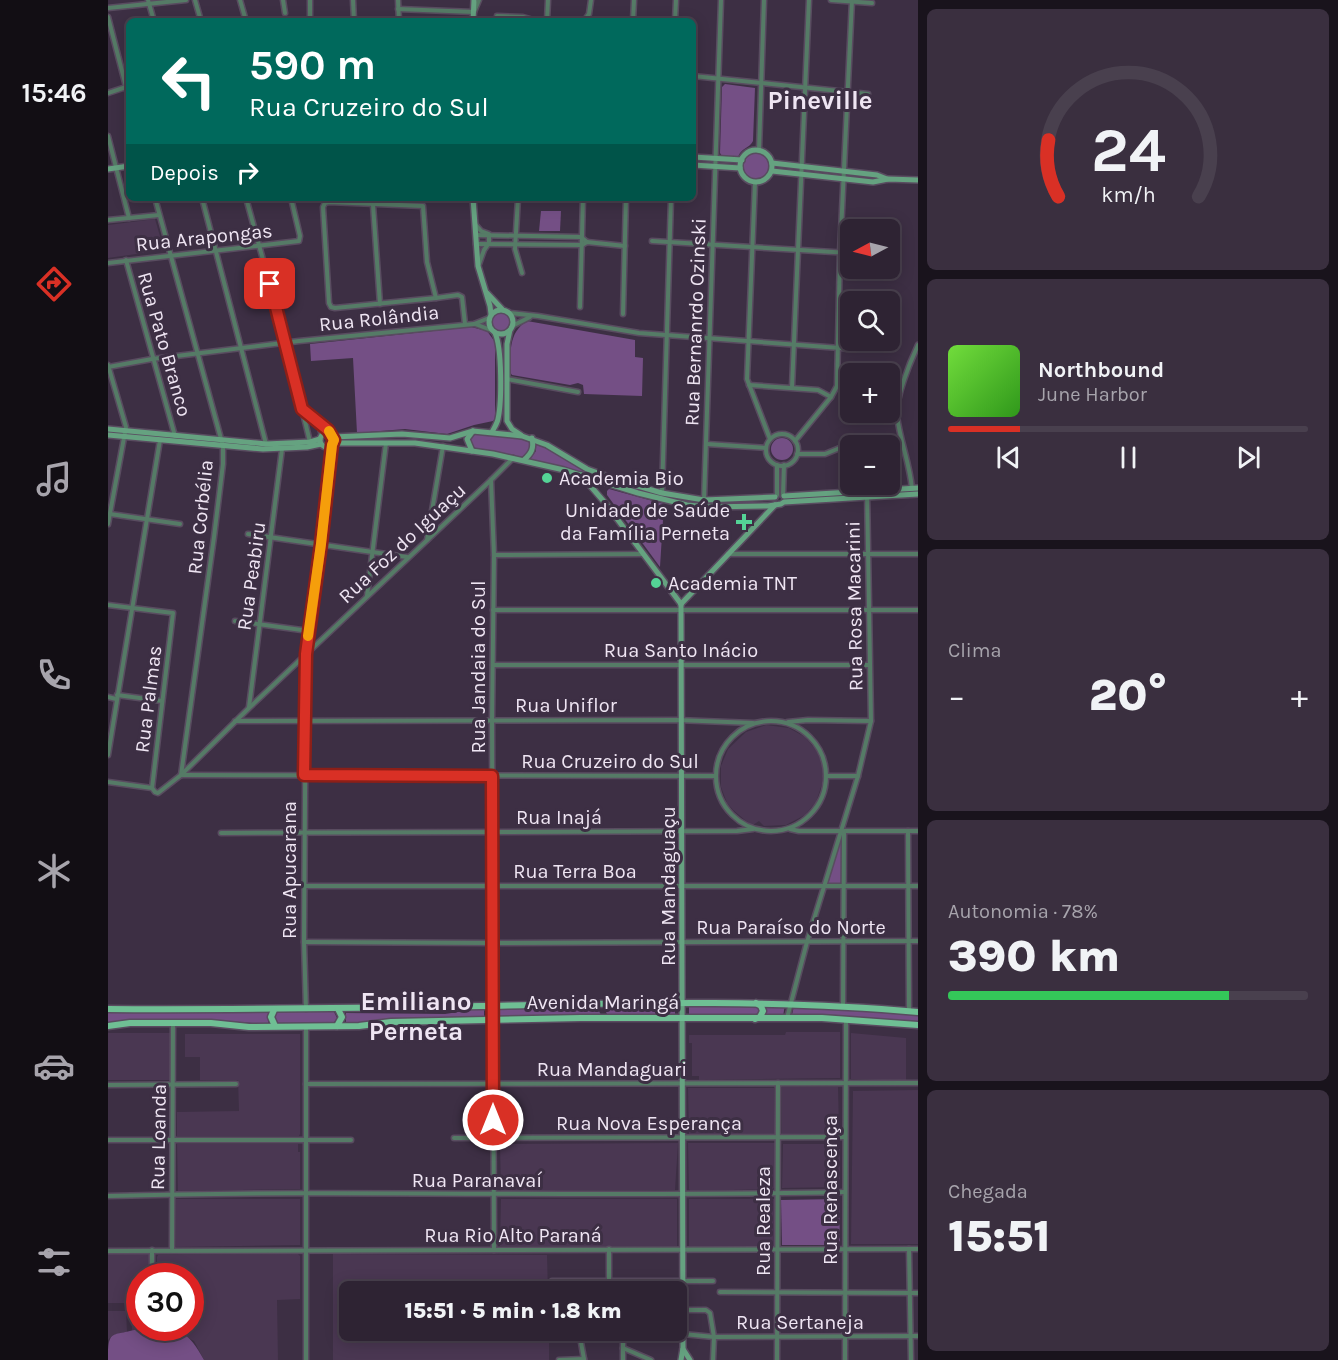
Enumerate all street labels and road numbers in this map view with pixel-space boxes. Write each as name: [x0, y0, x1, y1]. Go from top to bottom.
street label: Rua Bernanrdo Ozinski: [680, 218, 711, 426]
street label: Rua Arapongas: [135, 219, 274, 256]
street label: Rua Pato Branco: [133, 269, 196, 419]
street label: Rua Rolândia: [318, 301, 440, 336]
street label: Rua Corbélia: [183, 459, 218, 576]
street label: Rua Foz do Iguaçu: [334, 479, 471, 608]
street label: Rua Peabiru: [232, 520, 271, 632]
street label: Rua Rosa Macarini: [842, 521, 867, 691]
street label: Rua Jandaia do Sul: [467, 580, 490, 754]
street label: Rua Santo Inácio: [604, 639, 758, 662]
street label: Rua Palmas: [130, 644, 166, 754]
street label: Rua Uniflor: [515, 694, 618, 717]
street label: Rua Cruzeiro do Sul: [521, 750, 699, 773]
street label: Rua Apucarana: [278, 801, 301, 939]
street label: Rua Inajá: [516, 806, 602, 829]
street label: Rua Mandaguaçu: [657, 806, 680, 966]
street label: Rua Terra Boa: [513, 860, 637, 883]
street label: Rua Paraíso do Norte: [696, 916, 886, 939]
street label: Avenida Maringá: [527, 991, 679, 1014]
street label: Rua Mandaguari: [537, 1058, 687, 1081]
street label: Rua Loanda: [146, 1084, 171, 1190]
street label: Rua Nova Esperança: [556, 1112, 742, 1135]
street label: Rua Renascença: [819, 1115, 842, 1265]
street label: Rua Realeza: [752, 1166, 775, 1276]
street label: Rua Paranavaí: [412, 1169, 542, 1192]
street label: Rua Rio Alto Paraná: [424, 1224, 602, 1247]
street label: Rua Sertaneja: [736, 1311, 864, 1334]

